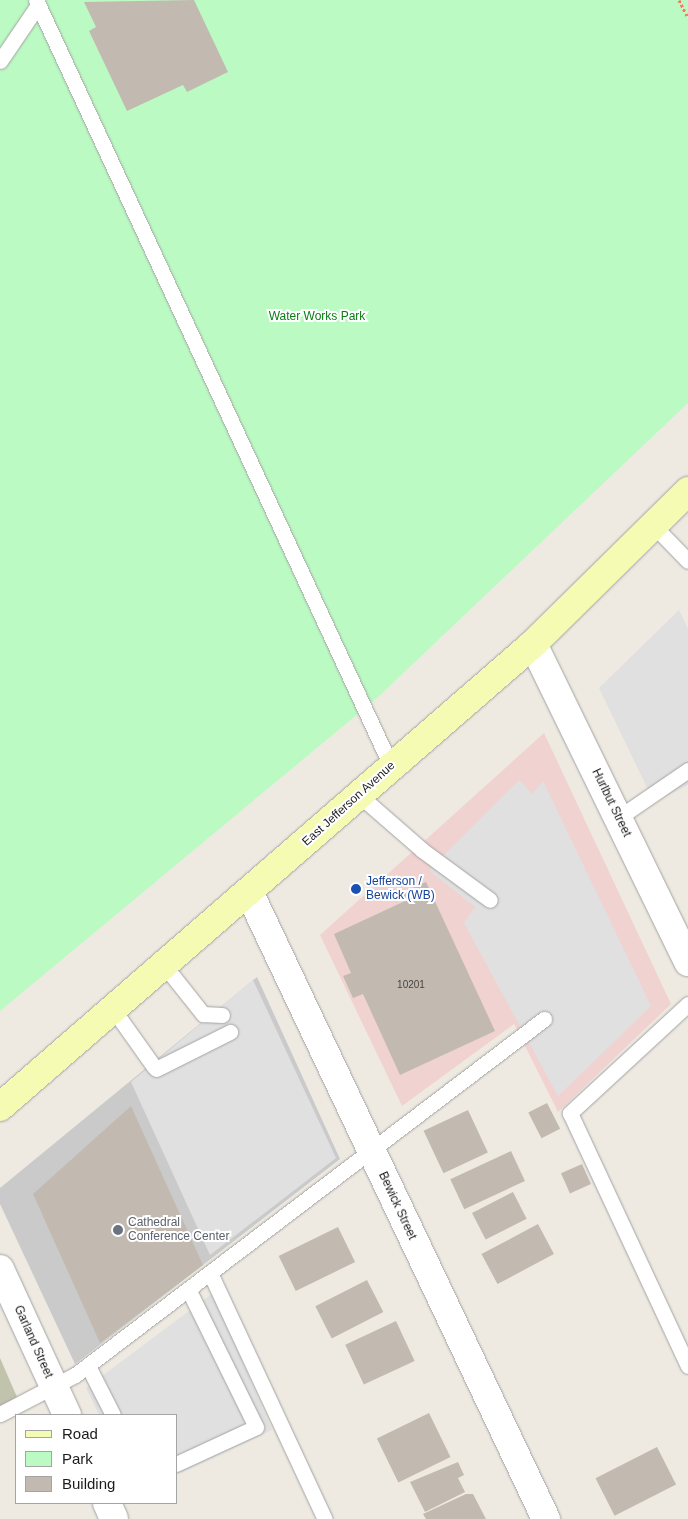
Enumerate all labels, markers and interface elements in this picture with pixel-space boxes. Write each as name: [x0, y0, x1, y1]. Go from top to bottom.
park label: Water Works Park: [269, 310, 365, 324]
street label: East Jefferson Avenue: [299, 758, 399, 850]
street label: Hurlbut Street: [588, 767, 634, 839]
place label: Jefferson / Bewick (WB): [366, 875, 435, 903]
marker: Jefferson / Bewick (WB): [350, 883, 362, 895]
house number: 10201: [397, 979, 425, 991]
street label: Bewick Street: [375, 1170, 419, 1242]
place label: Cathedral Conference Center: [128, 1216, 229, 1244]
marker: Cathedral Conference Center: [112, 1224, 124, 1236]
street label: Garland Street: [11, 1303, 55, 1381]
legend: [15, 1414, 178, 1504]
text: Road: [62, 1425, 98, 1442]
text: Park: [62, 1450, 93, 1467]
text: Building: [62, 1475, 115, 1492]

